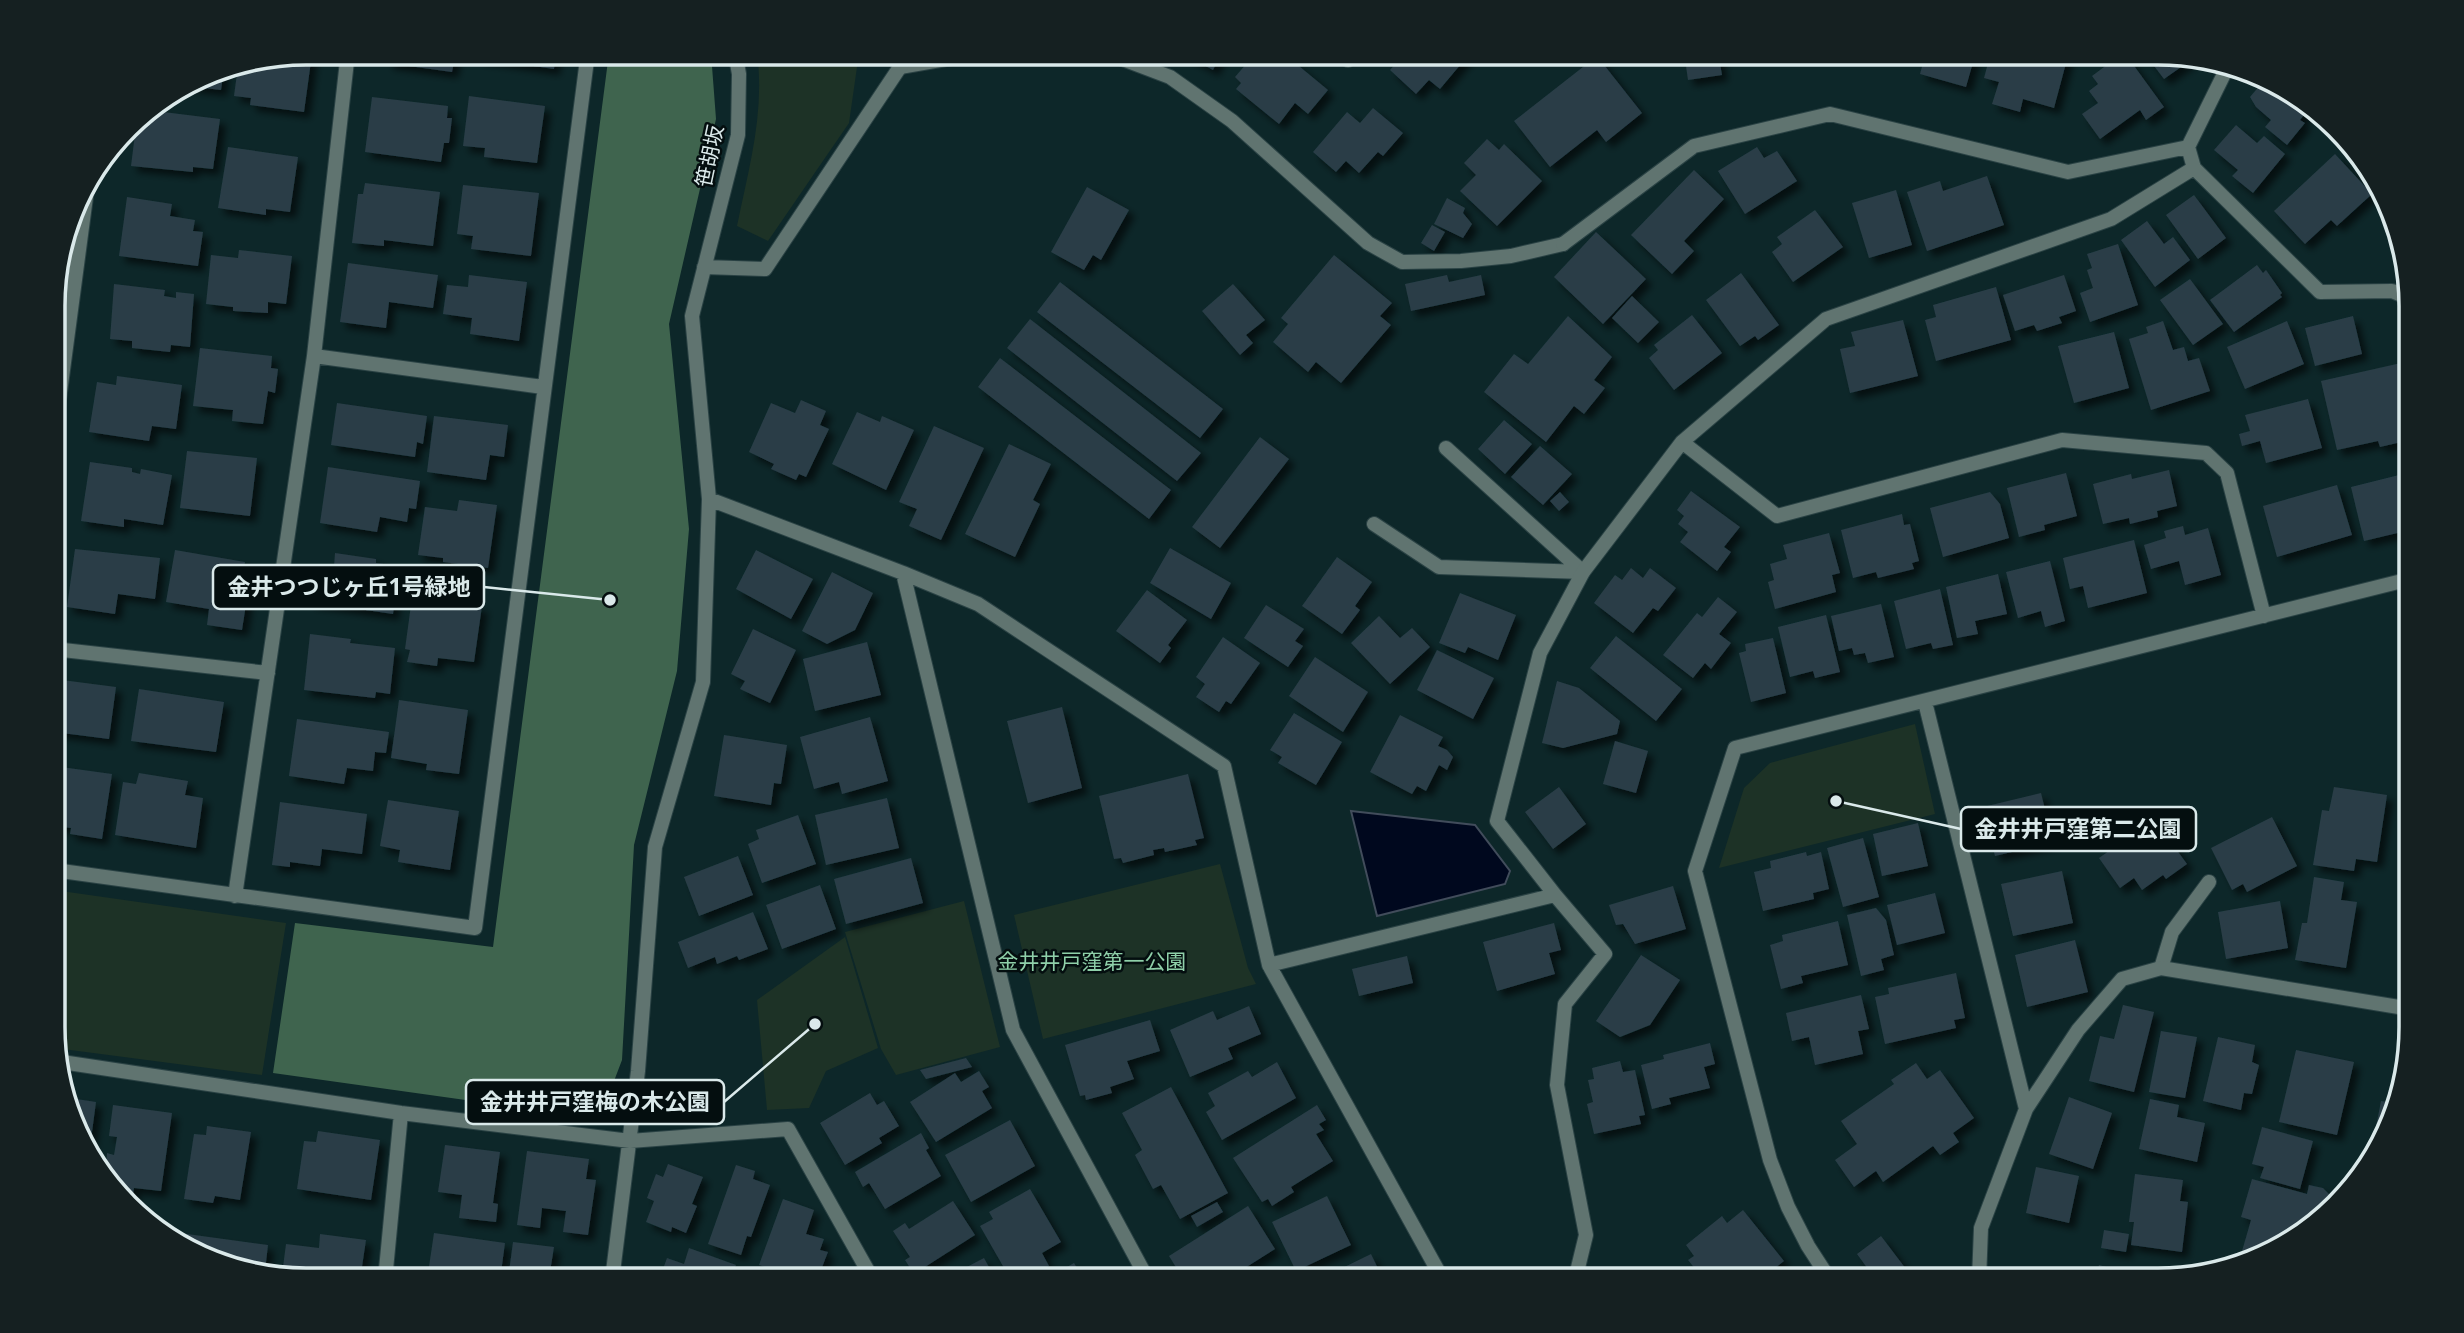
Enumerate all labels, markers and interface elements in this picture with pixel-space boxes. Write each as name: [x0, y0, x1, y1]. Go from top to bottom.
street label: 笹胡坂: [689, 122, 729, 190]
callout: 金井つつじヶ丘1号緑地: [213, 565, 484, 609]
text: 金井つつじヶ丘1号緑地: [227, 570, 471, 602]
callout: 金井井戸窪第二公園: [1961, 807, 2196, 851]
text: 金井井戸窪第二公園: [1975, 812, 2182, 844]
park label: 金井井戸窪第一公園: [998, 947, 1187, 975]
callout: 金井井戸窪梅の木公園: [466, 1080, 724, 1124]
text: 金井井戸窪梅の木公園: [480, 1085, 710, 1117]

